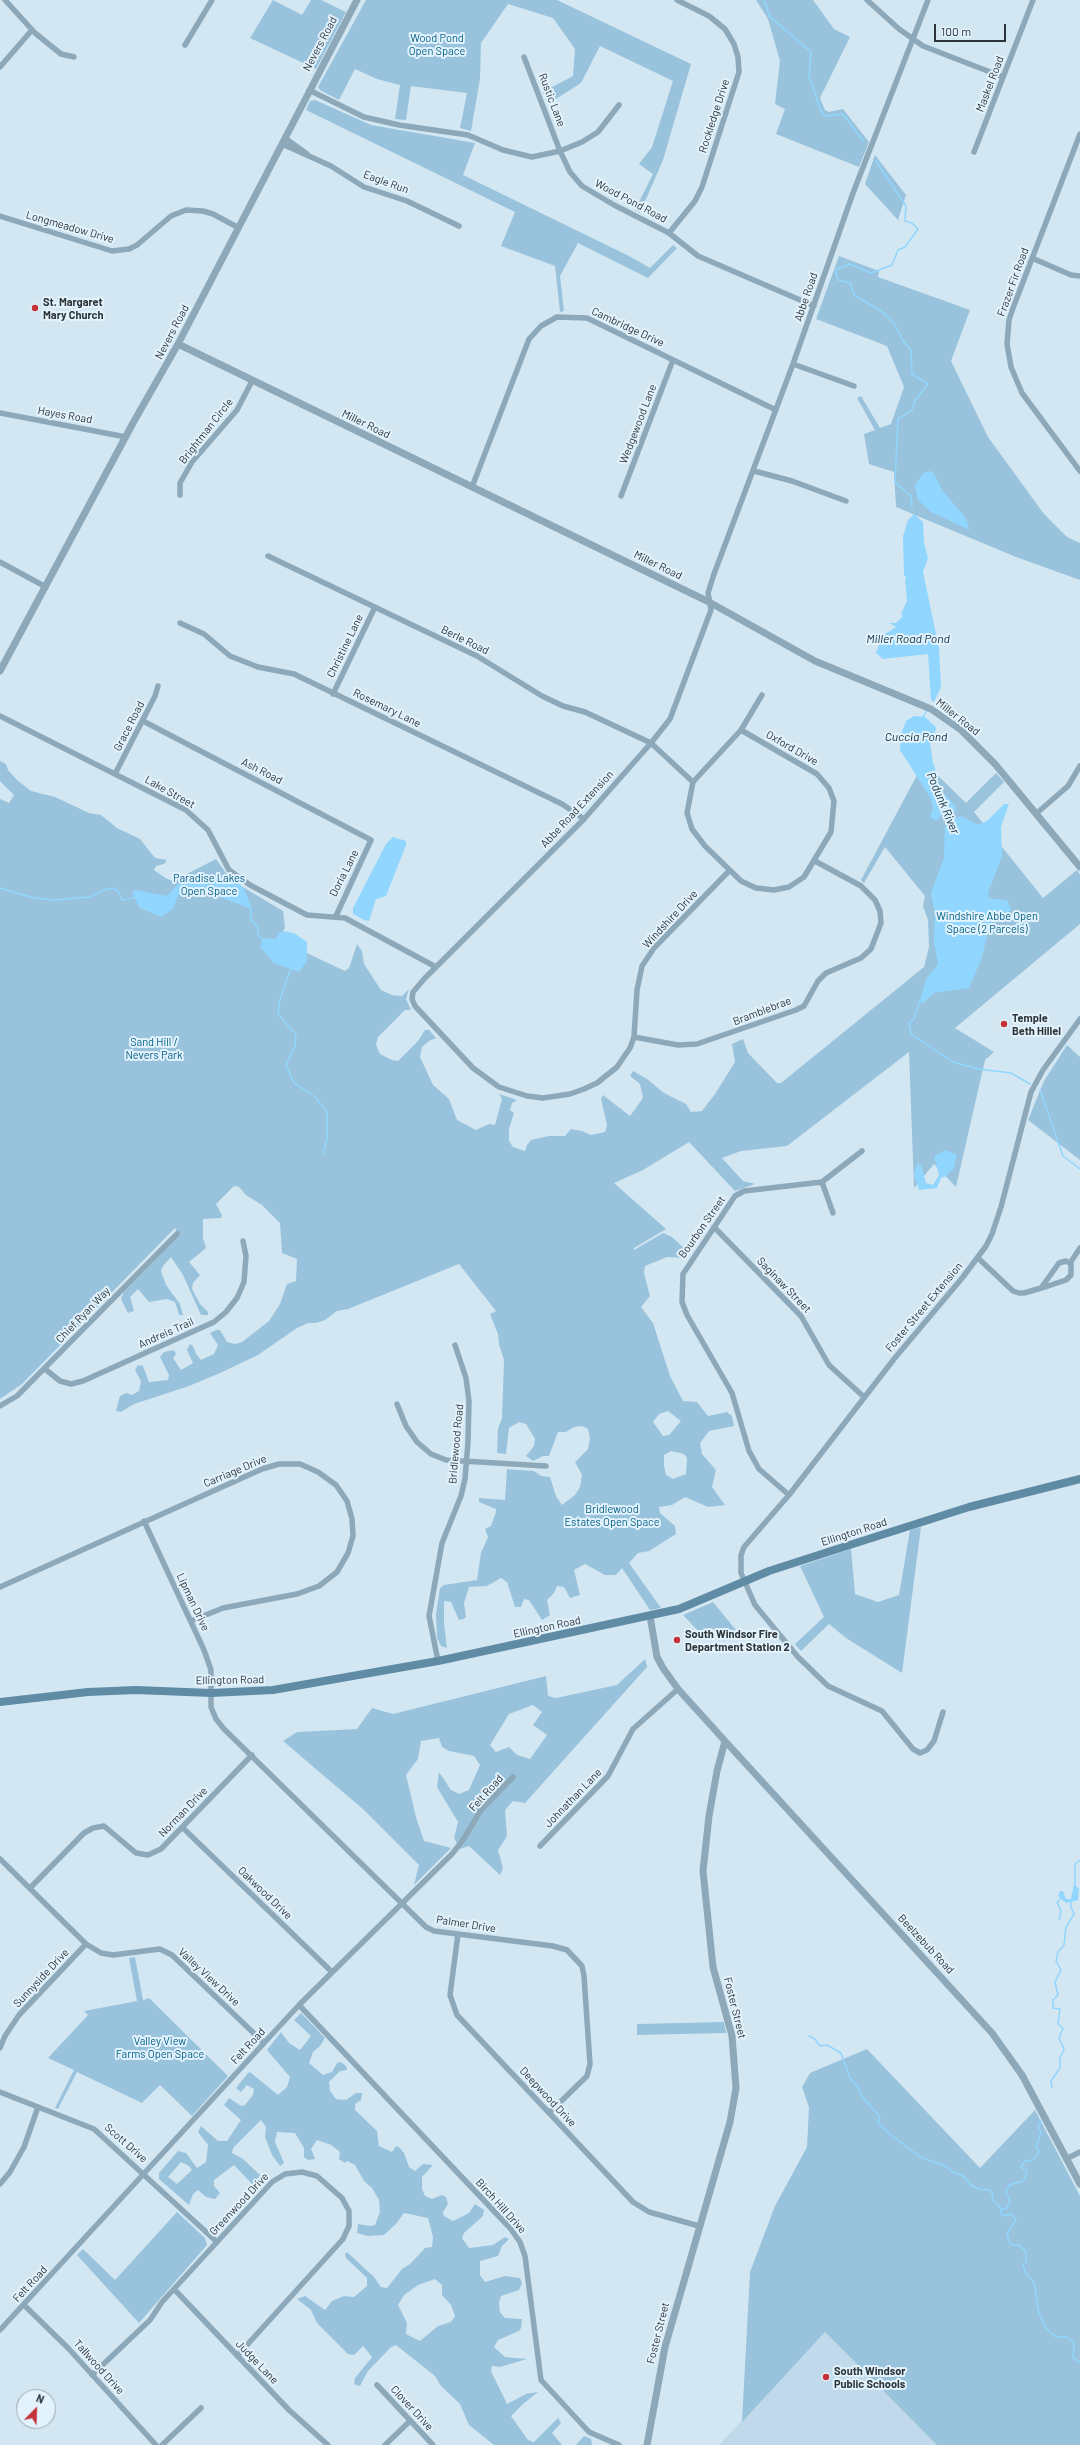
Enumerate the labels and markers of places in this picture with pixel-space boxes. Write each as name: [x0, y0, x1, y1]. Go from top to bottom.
place label: St. Margaret Mary Church: [43, 295, 103, 321]
marker: St. Margaret Mary Church: [30, 303, 40, 313]
place label: Temple Beth Hillel: [1012, 1011, 1061, 1037]
marker: Temple Beth Hillel: [999, 1019, 1009, 1029]
place label: South Windsor Fire Department Station 2: [685, 1627, 790, 1653]
marker: South Windsor Fire Department Station 2: [672, 1635, 682, 1645]
place label: South Windsor Public Schools: [834, 2364, 906, 2390]
marker: South Windsor Public Schools: [821, 2372, 831, 2382]

